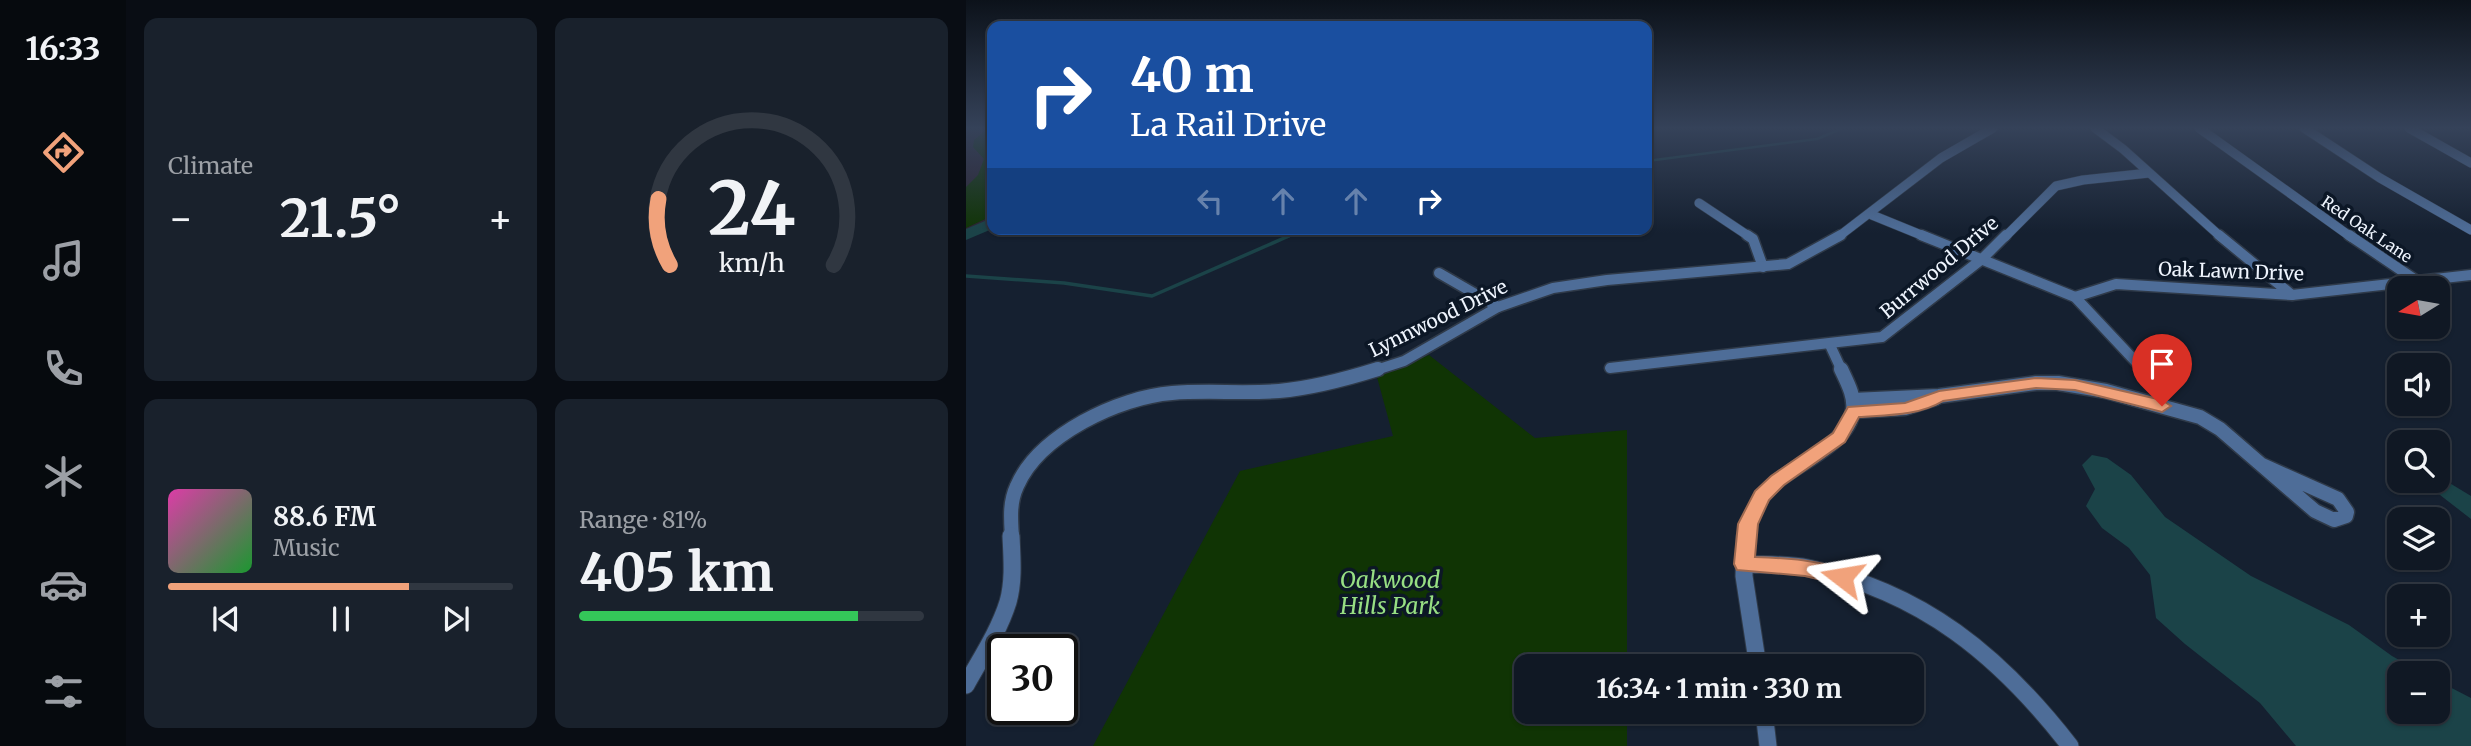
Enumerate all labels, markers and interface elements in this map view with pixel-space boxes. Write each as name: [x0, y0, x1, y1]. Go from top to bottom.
text: 16:33: [25, 29, 101, 69]
text: 40 m: [1130, 44, 1254, 105]
icon: right: [1015, 49, 1106, 140]
text: La Rail Drive: [1130, 105, 1326, 145]
icon: directions: [39, 128, 88, 177]
text: Climate: [168, 151, 253, 180]
text: 24: [708, 164, 795, 256]
icon: left: [1191, 182, 1229, 220]
icon: ahead: [1264, 182, 1302, 220]
icon: ahead: [1337, 182, 1375, 220]
icon: right: [1410, 182, 1448, 220]
text: 21.5°: [280, 186, 401, 251]
street label: Red Oak Lane: [2318, 191, 2416, 267]
text: −: [168, 195, 193, 242]
text: +: [488, 195, 513, 242]
street label: Burrwood Drive: [1875, 211, 2003, 323]
icon: music: [39, 236, 88, 285]
text: km/h: [718, 247, 785, 279]
street label: Oak Lawn Drive: [2158, 256, 2304, 286]
street label: Lynnwood Drive: [1365, 274, 1511, 362]
north arrow: [2387, 276, 2450, 340]
map controls: [2387, 276, 2450, 724]
pin: [2132, 334, 2192, 406]
icon: phone: [39, 344, 88, 393]
icon: arrive: [2143, 345, 2181, 383]
button: sound: [2387, 353, 2450, 416]
button: search: [2387, 430, 2450, 493]
icon: climate: [39, 452, 88, 501]
text: 88.6 FM: [273, 500, 376, 533]
text: Range · 81%: [579, 505, 707, 534]
button: layers: [2387, 507, 2450, 570]
text: Music: [273, 533, 340, 562]
text: 405 km: [579, 540, 774, 605]
position arrow: [1805, 540, 1879, 614]
icon: car: [39, 560, 88, 609]
park label: Oakwood Hills Park: [1339, 565, 1441, 620]
button: +: [2387, 584, 2450, 647]
icon: previous: [207, 600, 245, 638]
icon: pause: [322, 600, 360, 638]
icon: next: [437, 600, 475, 638]
speed limit sign: 30: [987, 634, 1078, 725]
button: −: [2387, 661, 2450, 724]
icon: filters: [39, 667, 88, 716]
text: 16:34 · 1 min · 330 m: [1596, 672, 1842, 705]

